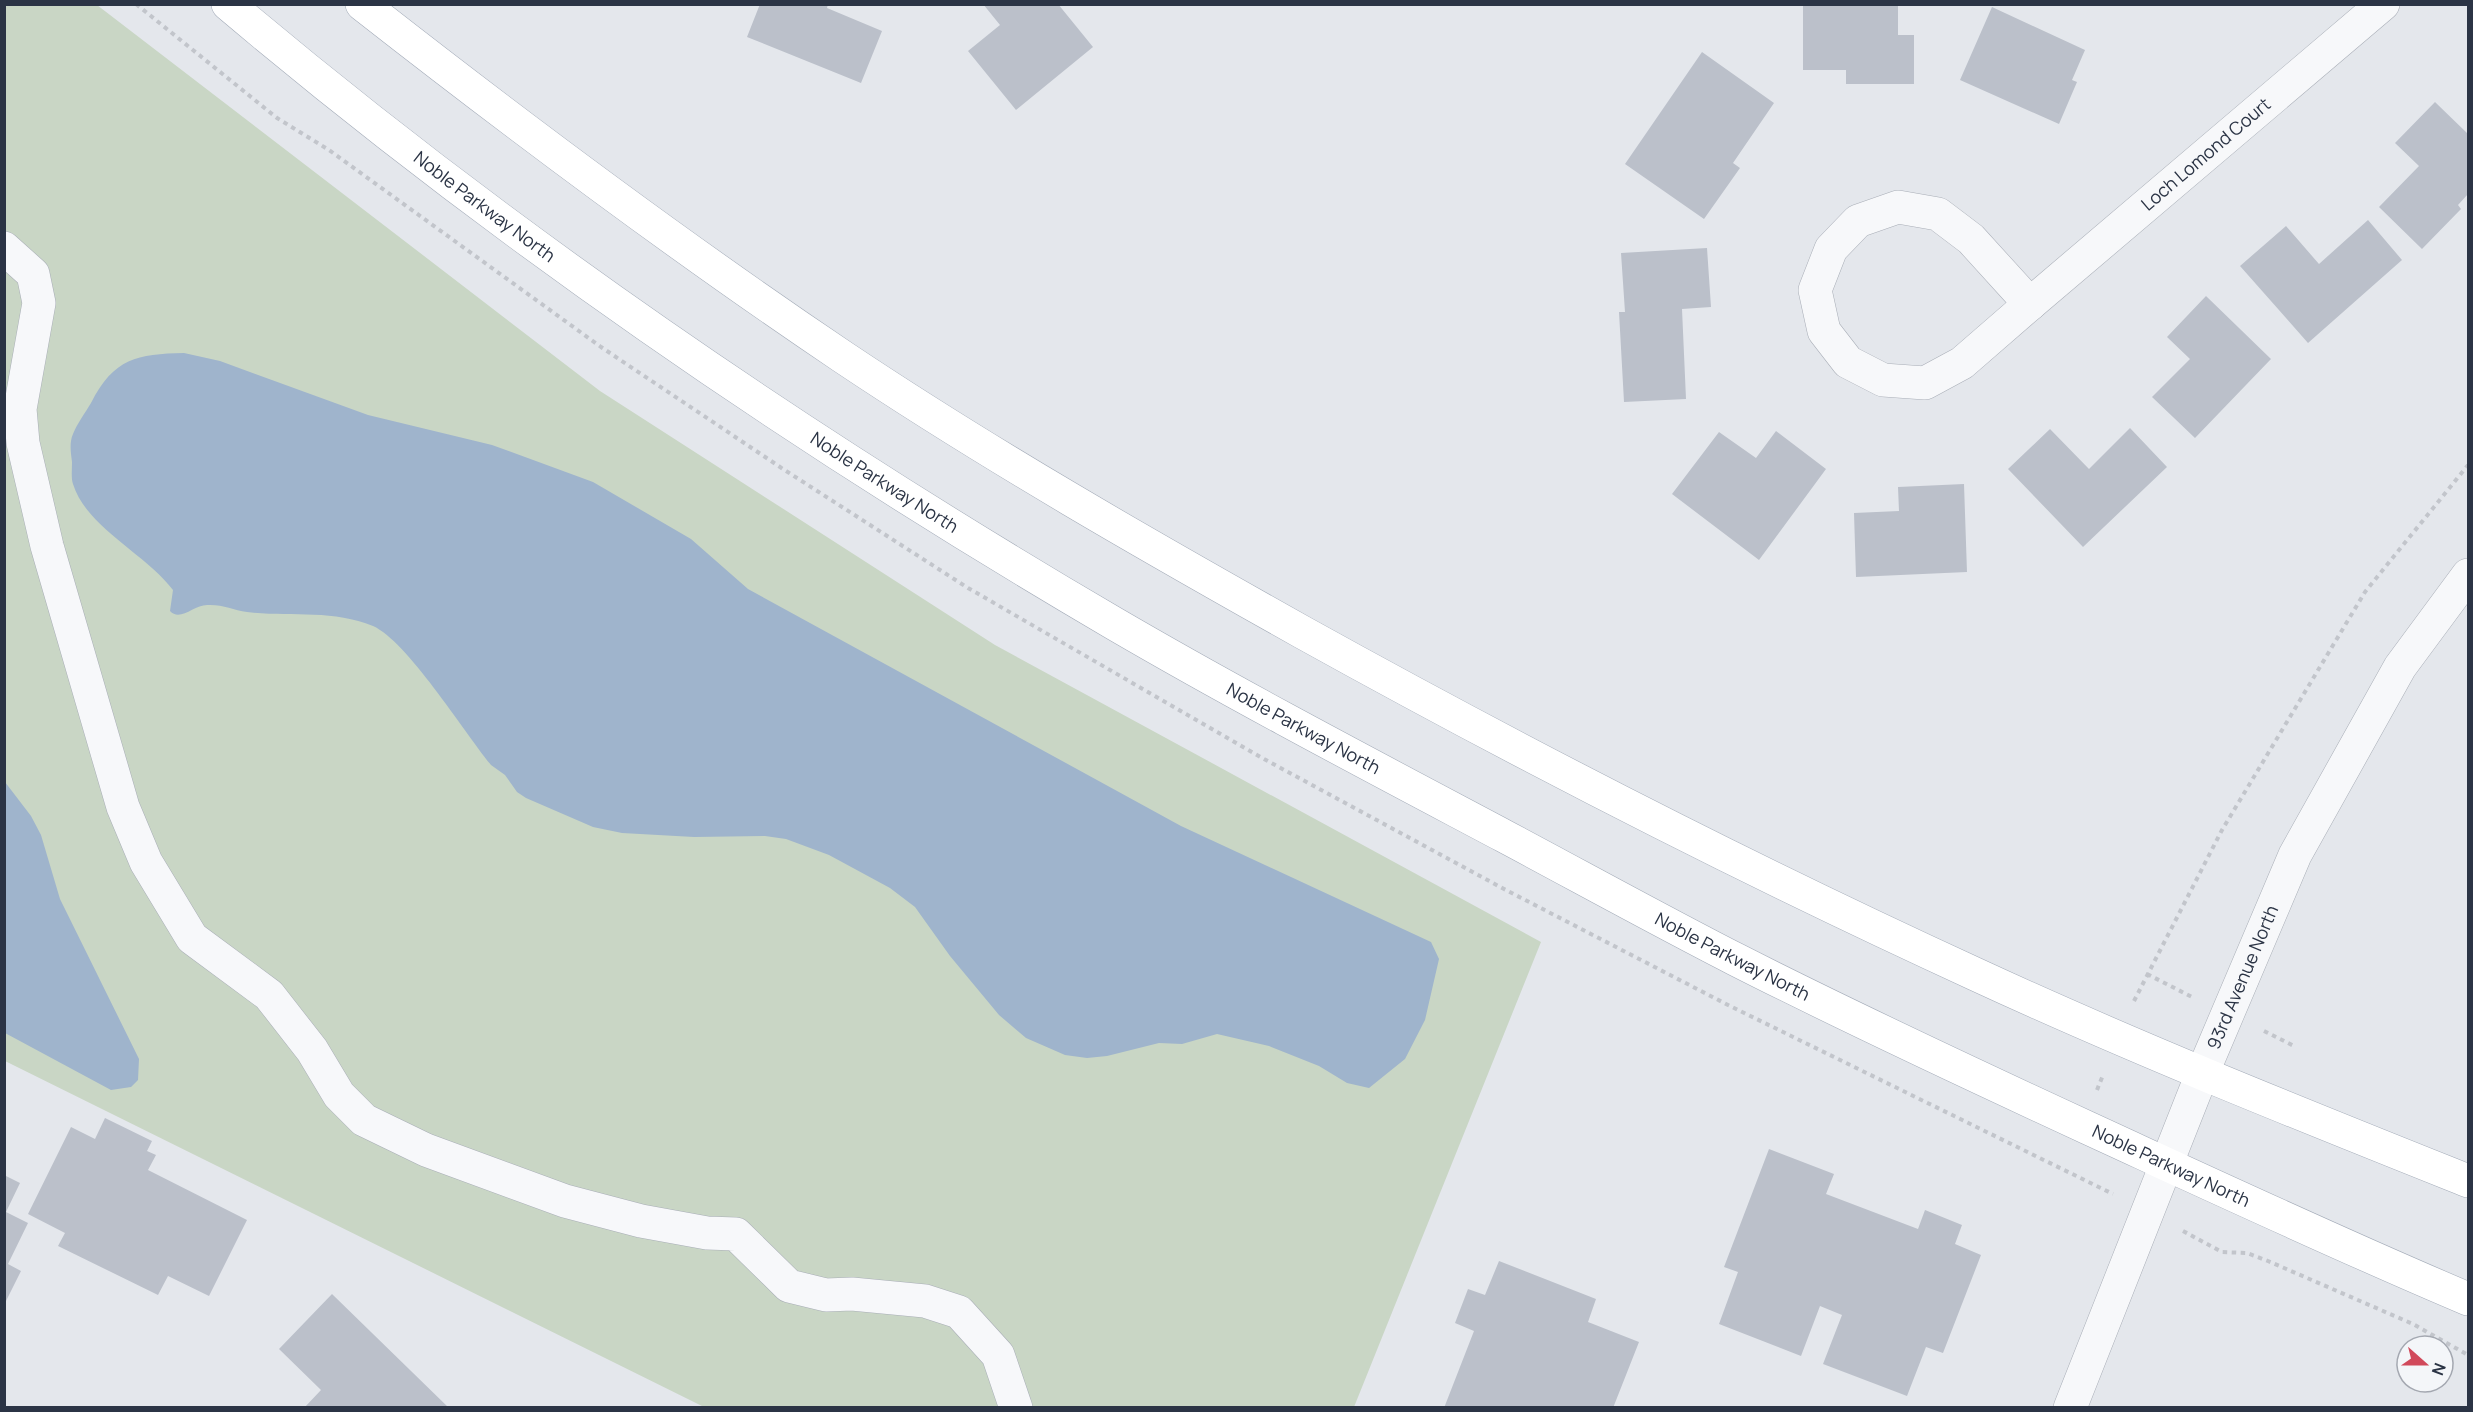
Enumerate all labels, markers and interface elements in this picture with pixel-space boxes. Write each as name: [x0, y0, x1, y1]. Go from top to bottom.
street label: Loch Lomond Court: [2136, 92, 2275, 215]
street label: Noble Parkway North: [409, 145, 561, 267]
street label: Noble Parkway North: [806, 426, 963, 538]
street label: Noble Parkway North: [1223, 677, 1385, 779]
street label: 93rd Avenue North: [2201, 901, 2283, 1053]
street label: Noble Parkway North: [1651, 906, 1814, 1006]
street label: Noble Parkway North: [2089, 1119, 2254, 1212]
north arrow: [2395, 1334, 2455, 1394]
text: N: [2427, 1360, 2451, 1379]

